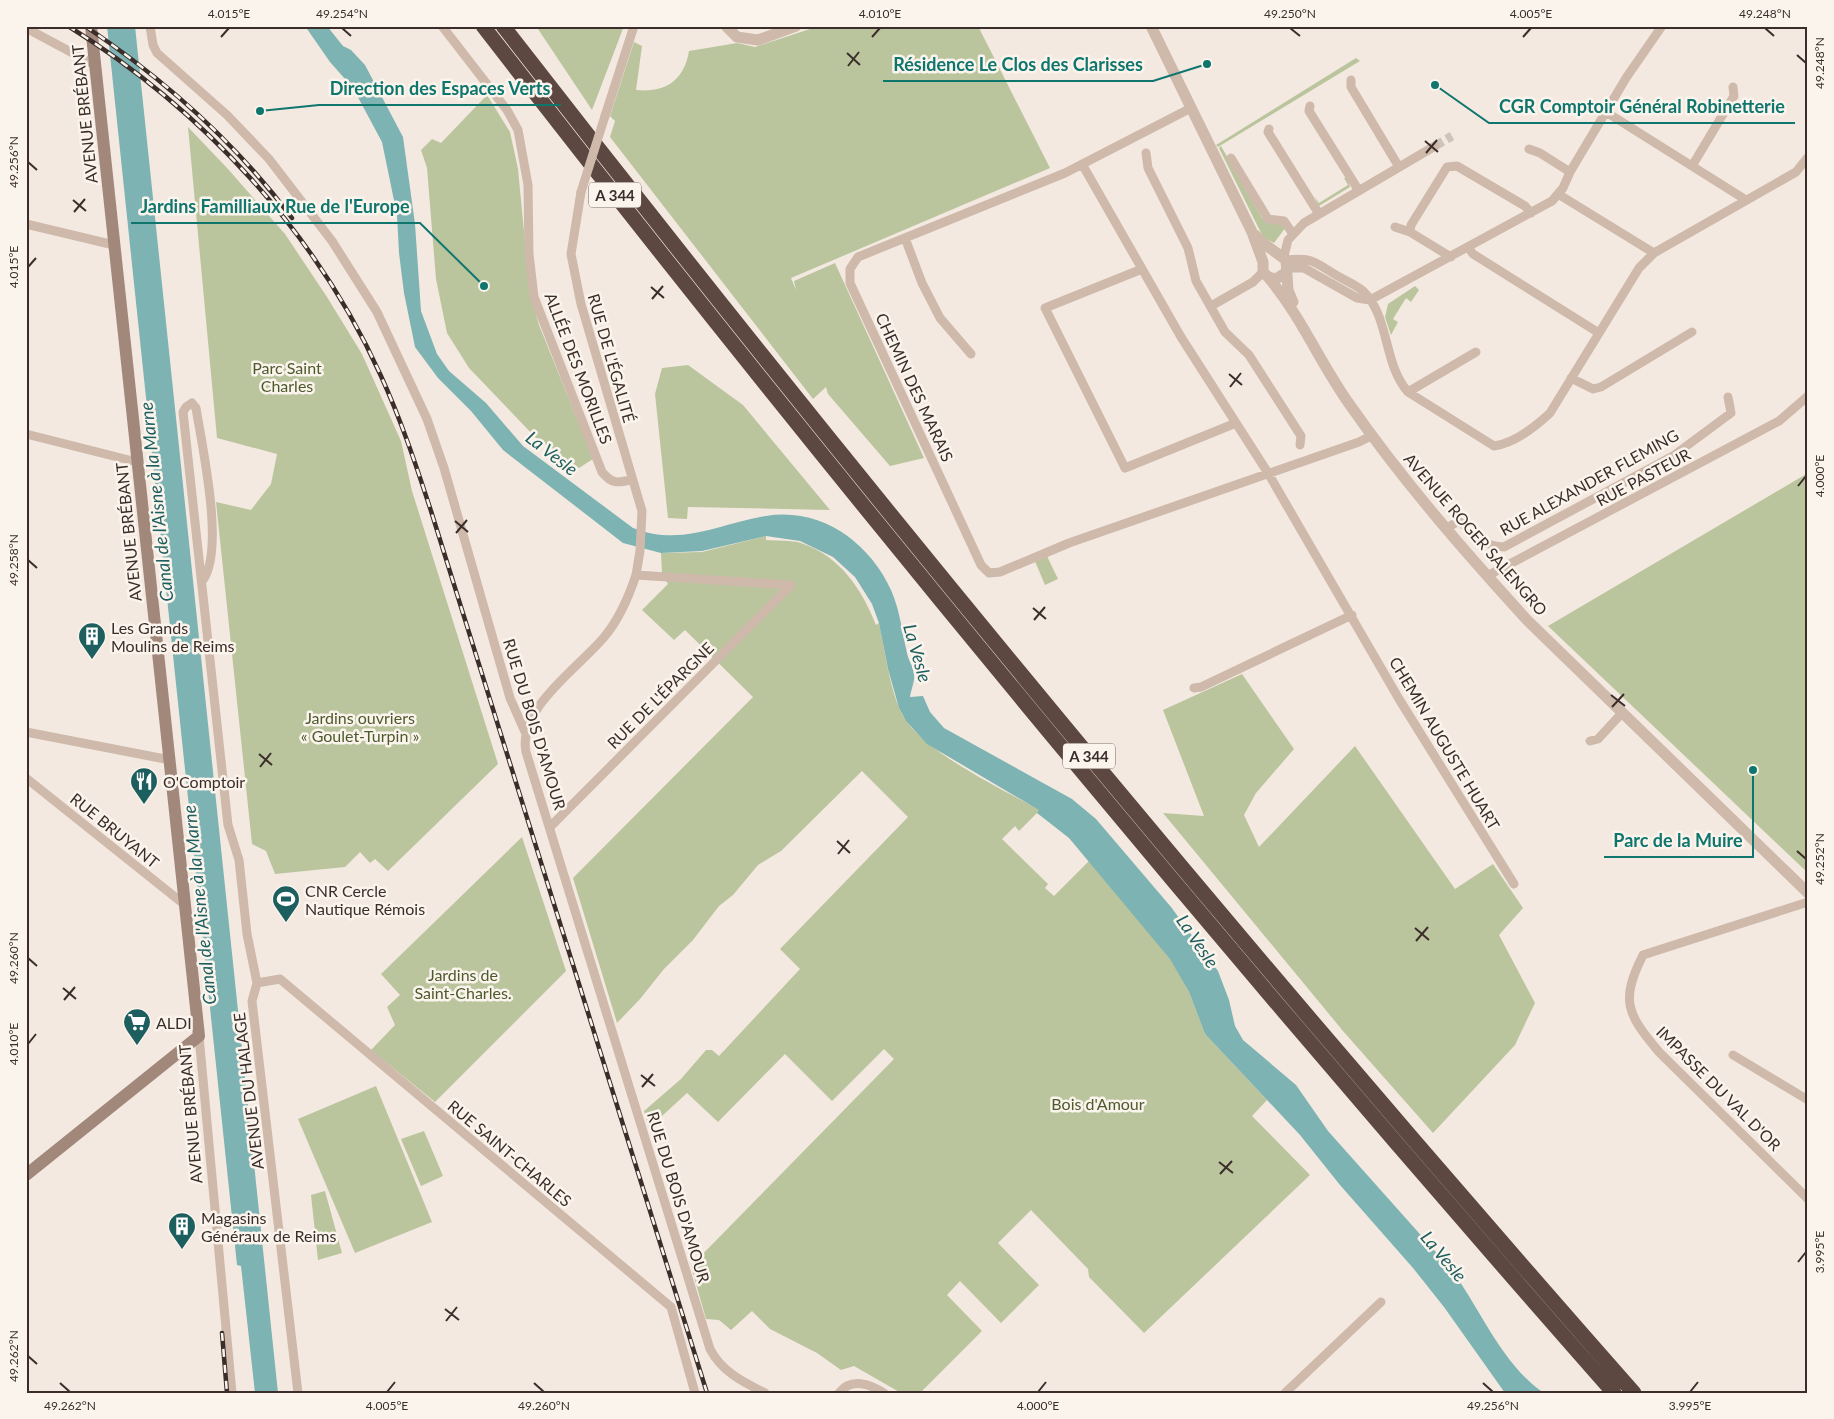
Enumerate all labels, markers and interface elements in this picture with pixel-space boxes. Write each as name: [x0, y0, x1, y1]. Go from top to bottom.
text: 4.015°E: [208, 6, 250, 21]
text: 49.254°N: [316, 6, 368, 21]
text: 4.010°E: [859, 6, 901, 21]
text: 49.250°N: [1264, 6, 1316, 21]
text: 4.005°E: [1510, 6, 1552, 21]
text: 49.248°N: [1739, 6, 1791, 21]
text: 49.248°N: [1812, 37, 1827, 89]
street label: AVENUE BRÉBANT: [67, 43, 101, 184]
callout: Résidence Le Clos des Clarisses: [883, 48, 1153, 81]
text: Résidence Le Clos des Clarisses: [893, 53, 1143, 75]
callout: Direction des Espaces Verts: [319, 72, 561, 105]
text: Direction des Espaces Verts: [330, 77, 550, 99]
callout: CGR Comptoir Général Robinetterie: [1489, 90, 1795, 123]
text: CGR Comptoir Général Robinetterie: [1499, 95, 1785, 117]
text: 49.256°N: [6, 136, 21, 188]
road number: A 344: [589, 182, 641, 208]
callout: Jardins Familliaux Rue de l'Europe: [131, 190, 420, 223]
text: Jardins Familliaux Rue de l'Europe: [140, 195, 410, 217]
text: 4.015°E: [6, 246, 21, 288]
street label: ALLÉE DES MORILLES: [541, 290, 617, 446]
street label: RUE DE L'ÉGALITÉ: [584, 291, 640, 425]
street label: CHEMIN DES MARAIS: [872, 310, 958, 464]
park label: Parc Saint Charles: [252, 358, 322, 395]
water label: Canal de l'Aisne à la Marne: [135, 401, 177, 603]
street label: RUE ALEXANDER FLEMING: [1496, 425, 1682, 539]
water label: La Vesle: [522, 426, 582, 480]
street label: RUE PASTEUR: [1593, 444, 1693, 510]
street label: AVENUE ROGER SALENGRO: [1400, 449, 1552, 619]
text: 4.000°E: [1812, 455, 1827, 497]
street label: AVENUE BRÉBANT: [111, 461, 145, 602]
text: 49.258°N: [6, 534, 21, 586]
place label: Les Grands Moulins de Reims: [111, 618, 235, 655]
building icon: Les Grands Moulins de Reims: [77, 621, 107, 660]
water label: La Vesle: [899, 621, 937, 685]
street label: RUE DU BOIS D'AMOUR: [500, 636, 570, 812]
street label: RUE DE L'ÉPARGNE: [603, 638, 717, 752]
street label: CHEMIN AUGUSTE HUART: [1386, 653, 1504, 833]
park label: Jardins ouvriers « Goulet-Turpin »: [301, 708, 419, 745]
road number: A 344: [1063, 744, 1115, 768]
restaurant icon: O'Comptoir: [129, 766, 159, 805]
place label: O'Comptoir: [163, 772, 245, 791]
street label: RUE BRUYANT: [67, 788, 164, 872]
water label: Canal de l'Aisne à la Marne: [178, 804, 220, 1006]
callout: Parc de la Muire: [1604, 824, 1753, 857]
text: Parc de la Muire: [1613, 829, 1743, 851]
text: 49.252°N: [1812, 833, 1827, 885]
place label: CNR Cercle Nautique Rémois: [305, 881, 425, 918]
sports icon: CNR Cercle Nautique Rémois: [271, 884, 301, 923]
water label: La Vesle: [1172, 910, 1224, 972]
text: 49.260°N: [6, 932, 21, 984]
park label: Jardins de Saint-Charles.: [414, 965, 512, 1002]
supermarket icon: ALDI: [122, 1007, 152, 1046]
street label: AVENUE DU HALAGE: [229, 1011, 267, 1171]
place label: ALDI: [156, 1013, 192, 1032]
street label: IMPASSE DU VAL D'OR: [1653, 1022, 1785, 1154]
text: 4.010°E: [6, 1023, 21, 1065]
street label: AVENUE BRÉBANT: [174, 1043, 206, 1184]
park label: Bois d'Amour: [1051, 1094, 1145, 1113]
street label: RUE SAINT-CHARLES: [444, 1096, 576, 1210]
street label: RUE DU BOIS D'AMOUR: [644, 1109, 714, 1285]
place label: Magasins Généraux de Reims: [201, 1208, 337, 1245]
building icon: Magasins Généraux de Reims: [167, 1211, 197, 1250]
water label: La Vesle: [1416, 1226, 1472, 1286]
text: 3.995°E: [1812, 1231, 1827, 1273]
text: 49.262°N: [6, 1330, 21, 1382]
text: 49.262°N: [44, 1398, 96, 1413]
text: 4.005°E: [366, 1398, 408, 1413]
text: 49.260°N: [518, 1398, 570, 1413]
text: 4.000°E: [1017, 1398, 1059, 1413]
text: 49.256°N: [1467, 1398, 1519, 1413]
text: 3.995°E: [1669, 1398, 1711, 1413]

